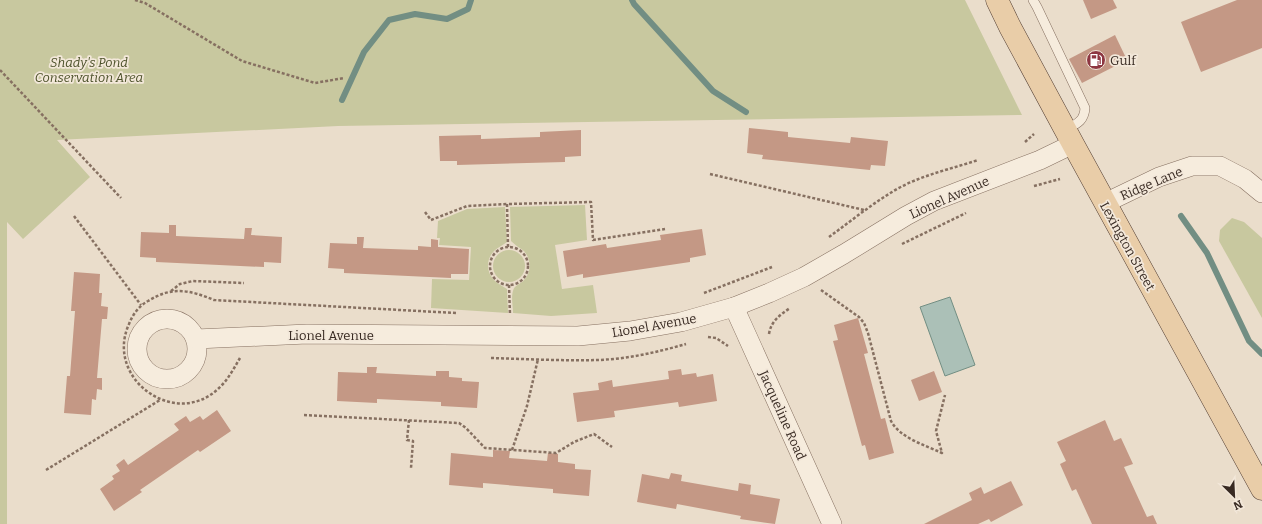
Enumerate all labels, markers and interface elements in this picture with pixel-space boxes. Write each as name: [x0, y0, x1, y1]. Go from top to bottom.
fuel station icon: Gulf: [1085, 49, 1107, 71]
place label: Gulf: [1110, 53, 1137, 68]
park label: Shady's Pond Conservation Area: [35, 55, 143, 85]
street label: Ridge Lane: [1118, 164, 1185, 203]
street label: Lionel Avenue: [907, 173, 991, 222]
street label: Lexington Street: [1097, 199, 1158, 294]
street label: Lionel Avenue: [611, 311, 698, 340]
street label: Lionel Avenue: [288, 328, 374, 343]
street label: Jacqueline Road: [756, 367, 809, 463]
north arrow: [1214, 476, 1254, 516]
text: N: [1231, 497, 1244, 513]

